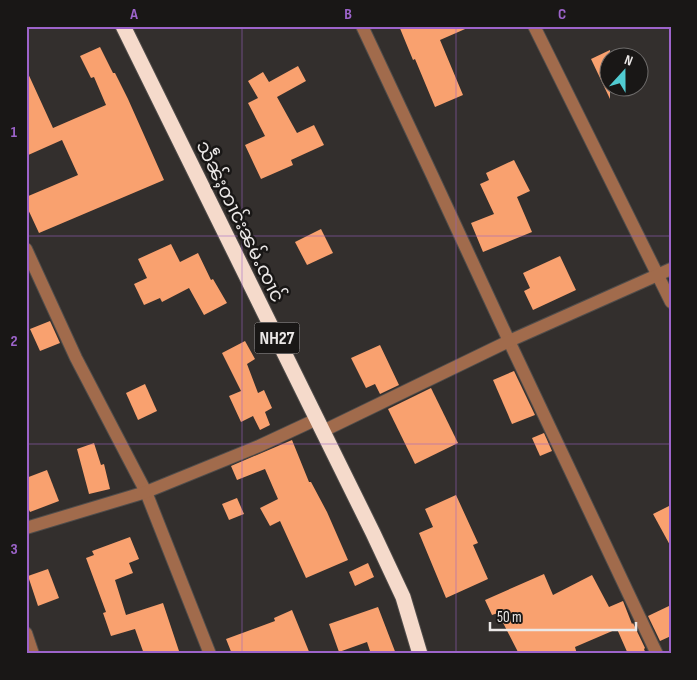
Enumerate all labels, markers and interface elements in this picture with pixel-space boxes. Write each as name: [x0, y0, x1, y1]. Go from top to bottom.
text: A: [129, 5, 138, 24]
text: B: [344, 5, 352, 24]
text: C: [558, 5, 566, 24]
north arrow: [600, 48, 650, 98]
text: N: [622, 51, 635, 70]
text: 1: [11, 123, 18, 142]
street label: သဵၼ်ႈတၢင်းၼမ်ႉၸၢင်: [190, 135, 292, 306]
road number: NH27: [254, 322, 300, 353]
text: 2: [10, 332, 18, 351]
text: 3: [10, 540, 18, 559]
scale bar: [490, 600, 636, 632]
text: 50 m: [497, 608, 522, 627]

